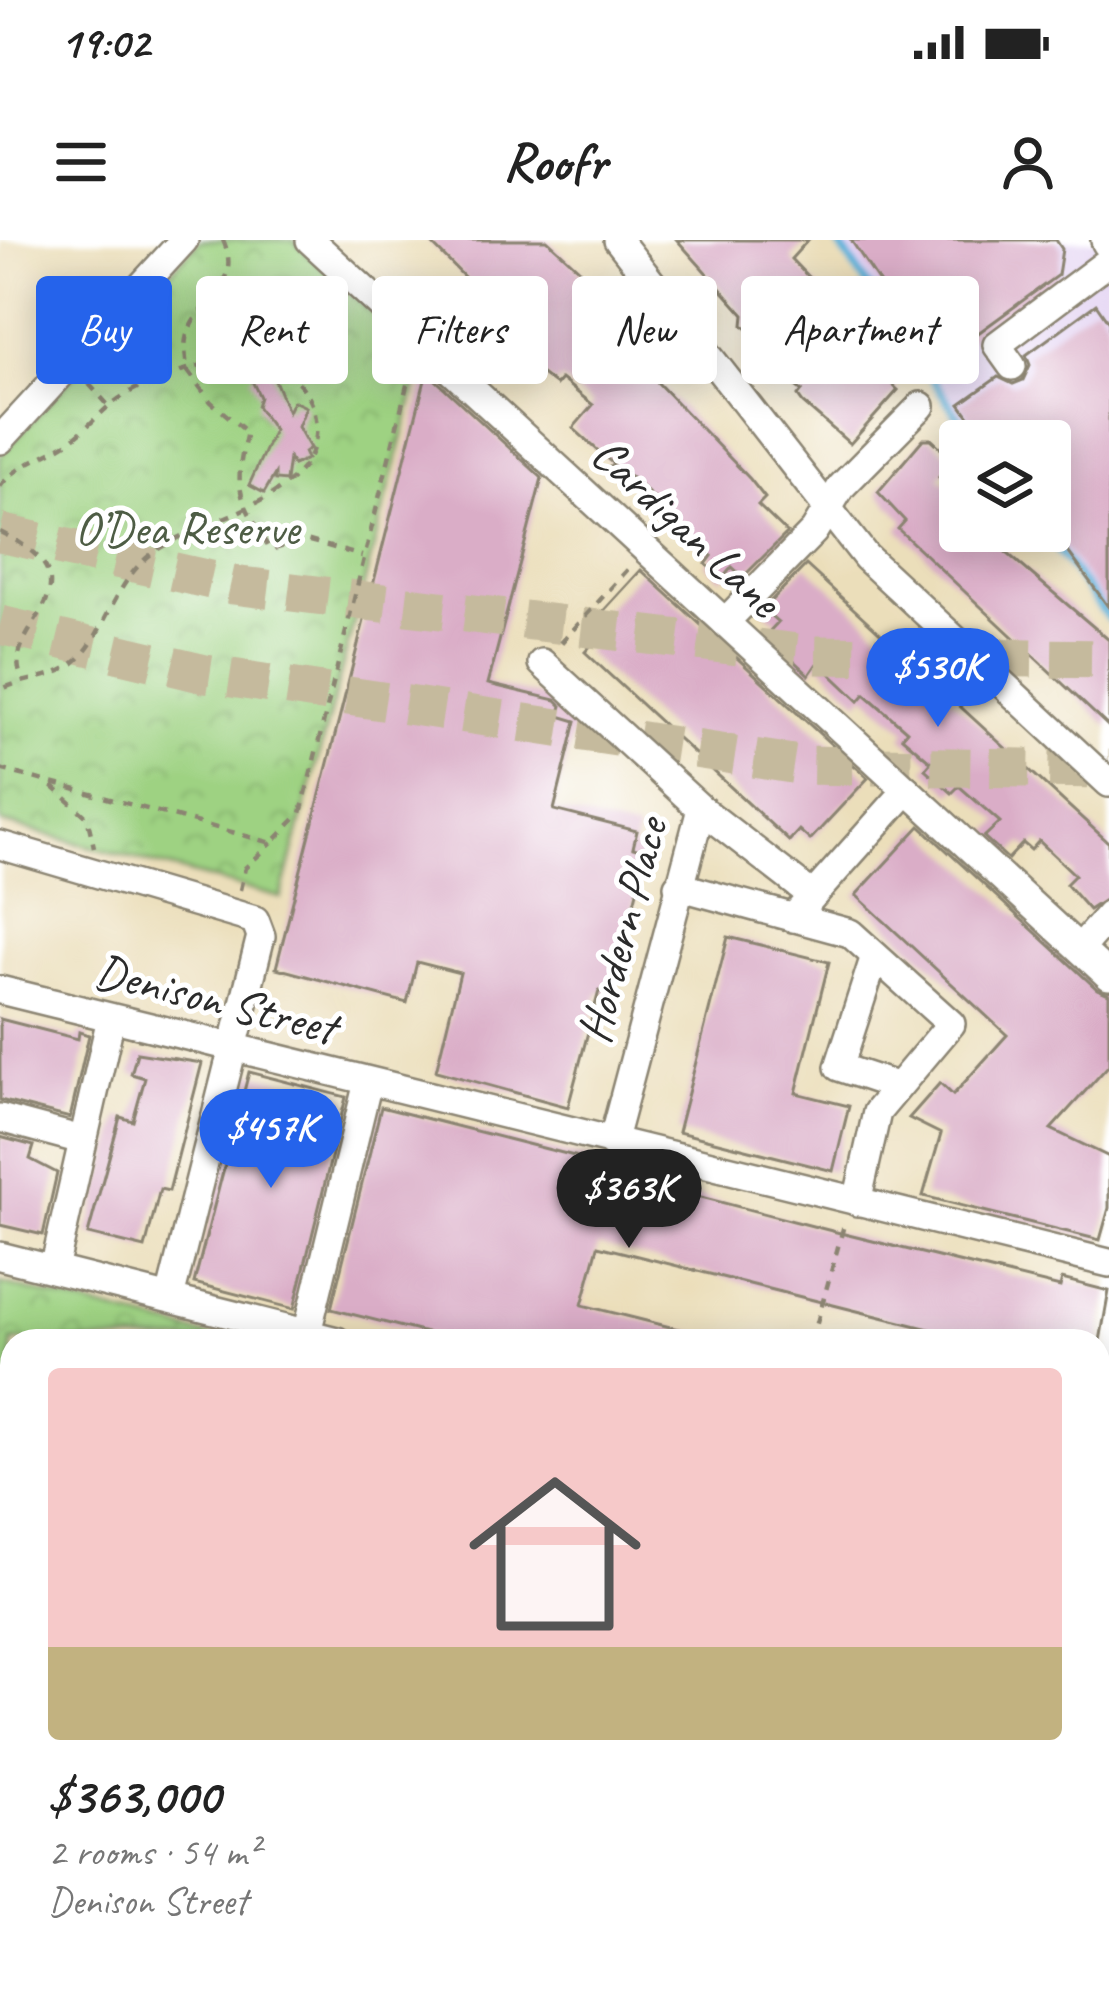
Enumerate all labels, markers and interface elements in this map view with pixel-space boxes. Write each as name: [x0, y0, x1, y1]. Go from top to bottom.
text: 19:02: [60, 14, 149, 71]
text: Roofr: [503, 128, 606, 196]
icon: menu: [48, 129, 114, 195]
icon: person: [995, 129, 1061, 195]
chip: Buy: [36, 276, 172, 384]
chip: Rent: [196, 276, 348, 384]
chip: Filters: [372, 276, 548, 384]
chip: New: [572, 276, 717, 384]
chip: Apartment: [741, 276, 979, 384]
map controls: [939, 420, 1071, 552]
button: layers: [939, 420, 1071, 552]
street label: Cardigan Lane: [579, 424, 796, 632]
park label: O’Dea Reserve: [75, 498, 303, 558]
pin: $530K: [854, 628, 1022, 730]
text: $530K: [893, 642, 983, 691]
street label: Hordern Place: [563, 808, 682, 1049]
street label: Denison Street: [89, 940, 348, 1059]
pin: $457K: [187, 1089, 355, 1191]
text: $457K: [226, 1103, 316, 1152]
pin: $363K: [545, 1149, 713, 1251]
text: $363K: [584, 1163, 674, 1212]
icon: home: [447, 1446, 663, 1662]
text: $363,000: [48, 1764, 220, 1828]
text: 2 rooms · 54 m²: [48, 1828, 259, 1877]
text: Denison Street: [48, 1877, 247, 1926]

